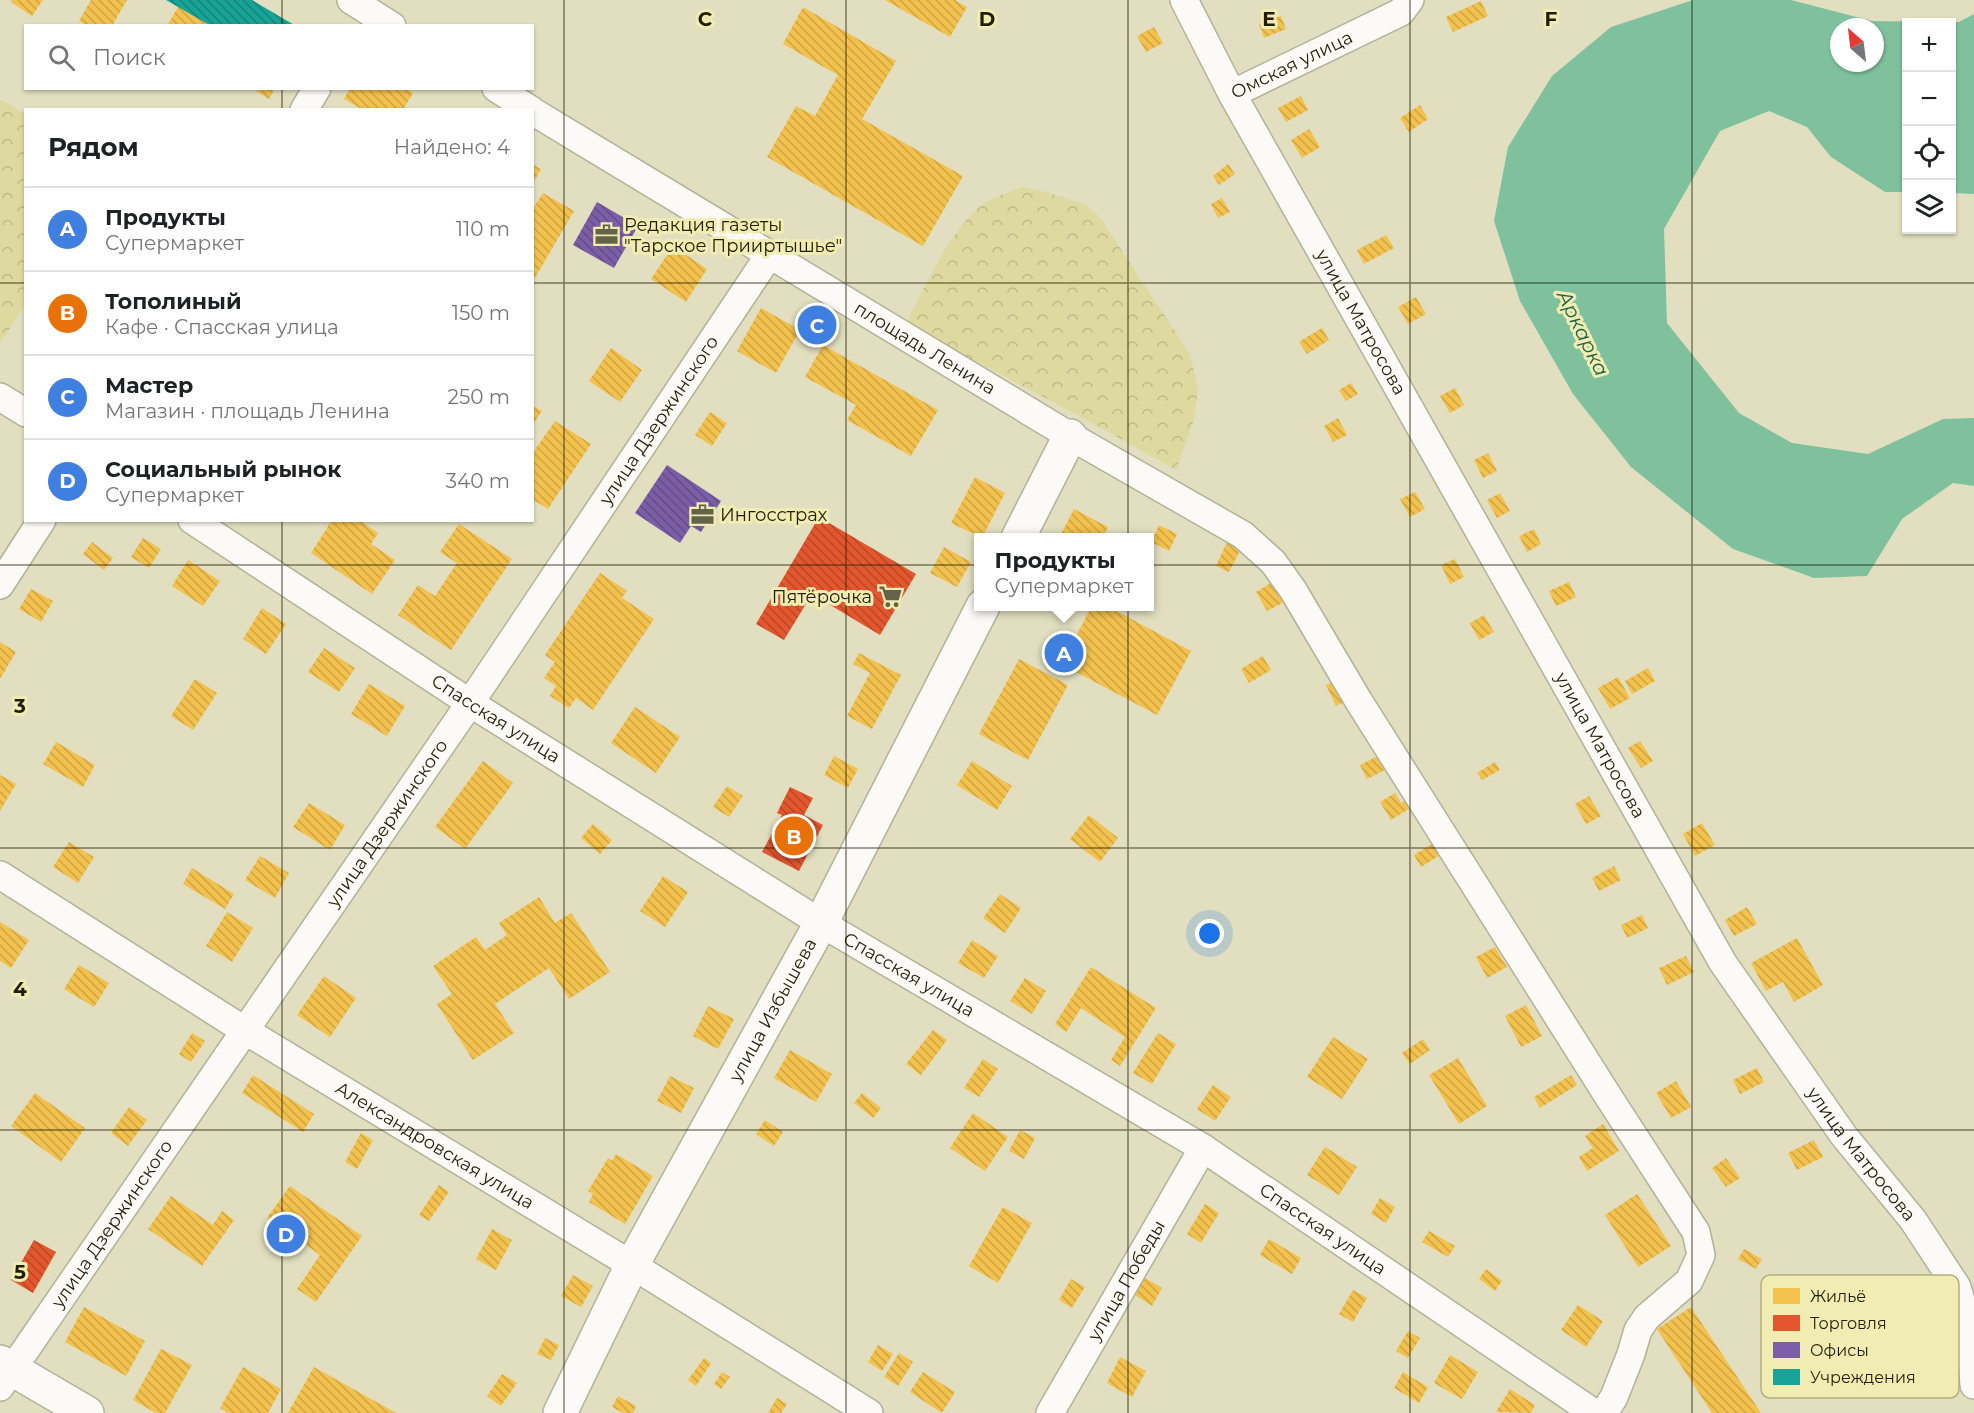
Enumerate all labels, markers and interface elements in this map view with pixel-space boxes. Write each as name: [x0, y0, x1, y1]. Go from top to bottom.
text: C: [698, 7, 713, 31]
text: D: [979, 7, 995, 31]
text: E: [1262, 7, 1276, 31]
text: F: [1545, 7, 1558, 31]
north arrow: [1830, 18, 1884, 72]
map controls: [1902, 18, 1956, 234]
button: +: [1902, 18, 1956, 72]
search box: [24, 24, 534, 90]
street label: Омская улица: [1227, 26, 1356, 104]
icon: search: [45, 41, 78, 74]
text: Поиск: [93, 44, 165, 71]
button: −: [1902, 72, 1956, 126]
button: locate: [1902, 126, 1956, 180]
text: Рядом: [48, 131, 139, 163]
text: Найдено: 4: [394, 135, 510, 159]
button: layers: [1902, 180, 1956, 234]
text: Продукты: [105, 204, 226, 231]
place label: Редакция газеты "Тарское Прииртышье": [624, 214, 842, 257]
text: A: [60, 217, 75, 241]
text: 110 m: [456, 217, 510, 241]
office icon: Редакция газеты "Тарское Прииртышье": [593, 222, 619, 248]
text: Супермаркет: [105, 231, 244, 255]
street label: улица Матросова: [1310, 244, 1411, 399]
water label: Аркарка: [1551, 285, 1614, 380]
text: Тополиный: [105, 288, 242, 315]
street label: площадь Ленина: [850, 297, 1000, 399]
text: B: [60, 301, 75, 325]
text: 150 m: [452, 301, 510, 325]
pin: C: [798, 302, 836, 348]
text: Кафе · Спасская улица: [105, 315, 339, 339]
street label: улица Дзержинского: [594, 331, 723, 510]
text: Мастер: [105, 372, 193, 399]
text: C: [60, 385, 75, 409]
text: 250 m: [448, 385, 510, 409]
text: Магазин · площадь Ленина: [105, 399, 390, 423]
text: Социальный рынок: [105, 456, 341, 483]
text: D: [59, 469, 76, 493]
text: 340 m: [446, 469, 510, 493]
text: Супермаркет: [105, 483, 244, 507]
office icon: Ингосстрах: [689, 502, 715, 528]
place label: Ингосстрах: [720, 504, 828, 526]
popup: [974, 533, 1154, 611]
text: Продукты: [995, 547, 1116, 574]
text: Супермаркет: [995, 574, 1133, 598]
supermarket icon: Пятёрочка: [877, 584, 903, 610]
place label: Пятёрочка: [772, 586, 872, 608]
pin: A: [1044, 630, 1084, 676]
street label: улица Матросова: [1550, 668, 1650, 822]
street label: Спасская улица: [427, 670, 564, 768]
text: 3: [13, 694, 26, 718]
street label: улица Дзержинского: [321, 735, 453, 912]
pin: B: [774, 814, 814, 858]
your location: [1195, 919, 1224, 948]
street label: Спасская улица: [839, 928, 978, 1022]
street label: улица Избышева: [724, 934, 821, 1086]
text: 4: [13, 977, 27, 1001]
street label: Александровская улица: [331, 1077, 538, 1214]
street label: улица Матросова: [1802, 1082, 1920, 1225]
street label: улица Дзержинского: [46, 1136, 177, 1313]
street label: Спасская улица: [1255, 1178, 1390, 1280]
pin: D: [266, 1212, 306, 1256]
street label: улица Победы: [1082, 1216, 1170, 1346]
text: 5: [14, 1260, 26, 1284]
legend: [1761, 1275, 1959, 1398]
text: Жильё: [1810, 1287, 1866, 1306]
text: Торговля: [1810, 1314, 1887, 1333]
text: Офисы: [1810, 1341, 1869, 1360]
text: Учреждения: [1810, 1368, 1916, 1387]

